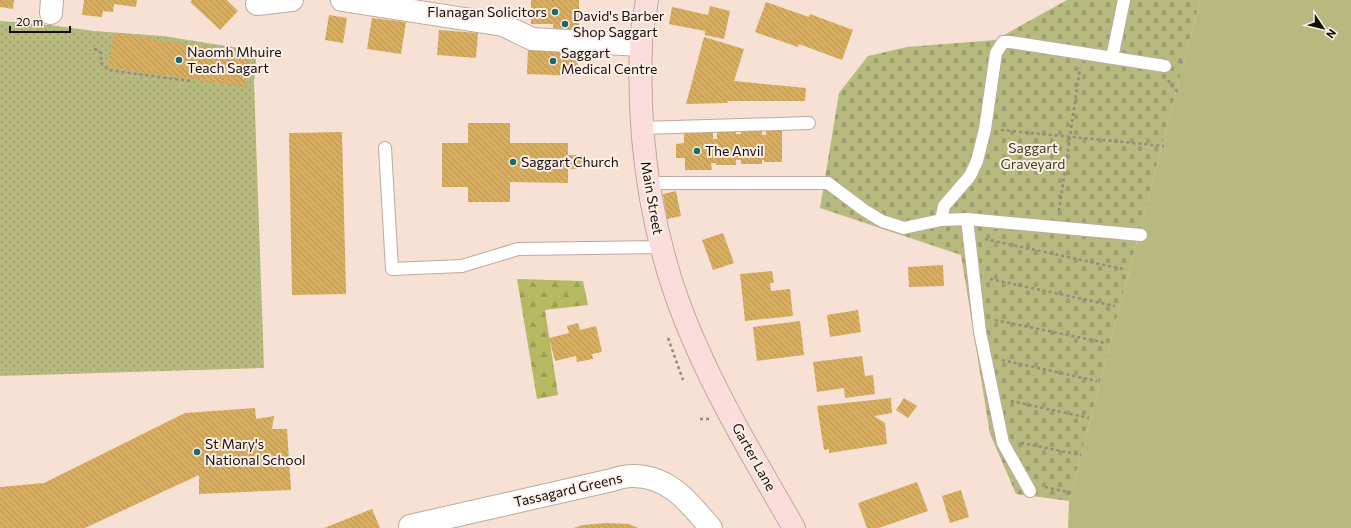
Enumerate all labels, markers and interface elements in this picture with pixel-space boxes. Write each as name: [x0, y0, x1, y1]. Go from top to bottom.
place label: Flanagan Solicitors: [427, 3, 547, 20]
marker: Flanagan Solicitors: [550, 7, 560, 17]
place label: David's Barber Shop Saggart: [573, 7, 665, 40]
scale bar: [10, 8, 70, 34]
north arrow: [1303, 8, 1343, 48]
text: 20 m: [16, 14, 43, 28]
marker: David's Barber Shop Saggart: [560, 19, 570, 29]
text: N: [1324, 27, 1339, 41]
place label: Naomh Mhuire Teach Sagart: [187, 43, 282, 76]
place label: Saggart Medical Centre: [561, 44, 657, 77]
marker: Naomh Mhuire Teach Sagart: [174, 55, 184, 65]
marker: Saggart Medical Centre: [548, 56, 558, 66]
park label: Saggart Graveyard: [1001, 139, 1065, 172]
place label: The Anvil: [705, 142, 764, 159]
marker: The Anvil: [692, 146, 702, 156]
place label: Saggart Church: [521, 153, 619, 170]
marker: Saggart Church: [508, 157, 518, 167]
street label: Main Street: [638, 160, 667, 236]
street label: Garter Lane: [729, 420, 780, 494]
place label: St Mary's National School: [205, 435, 306, 468]
marker: St Mary's National School: [192, 447, 202, 457]
street label: Tassagard Greens: [512, 469, 624, 510]

